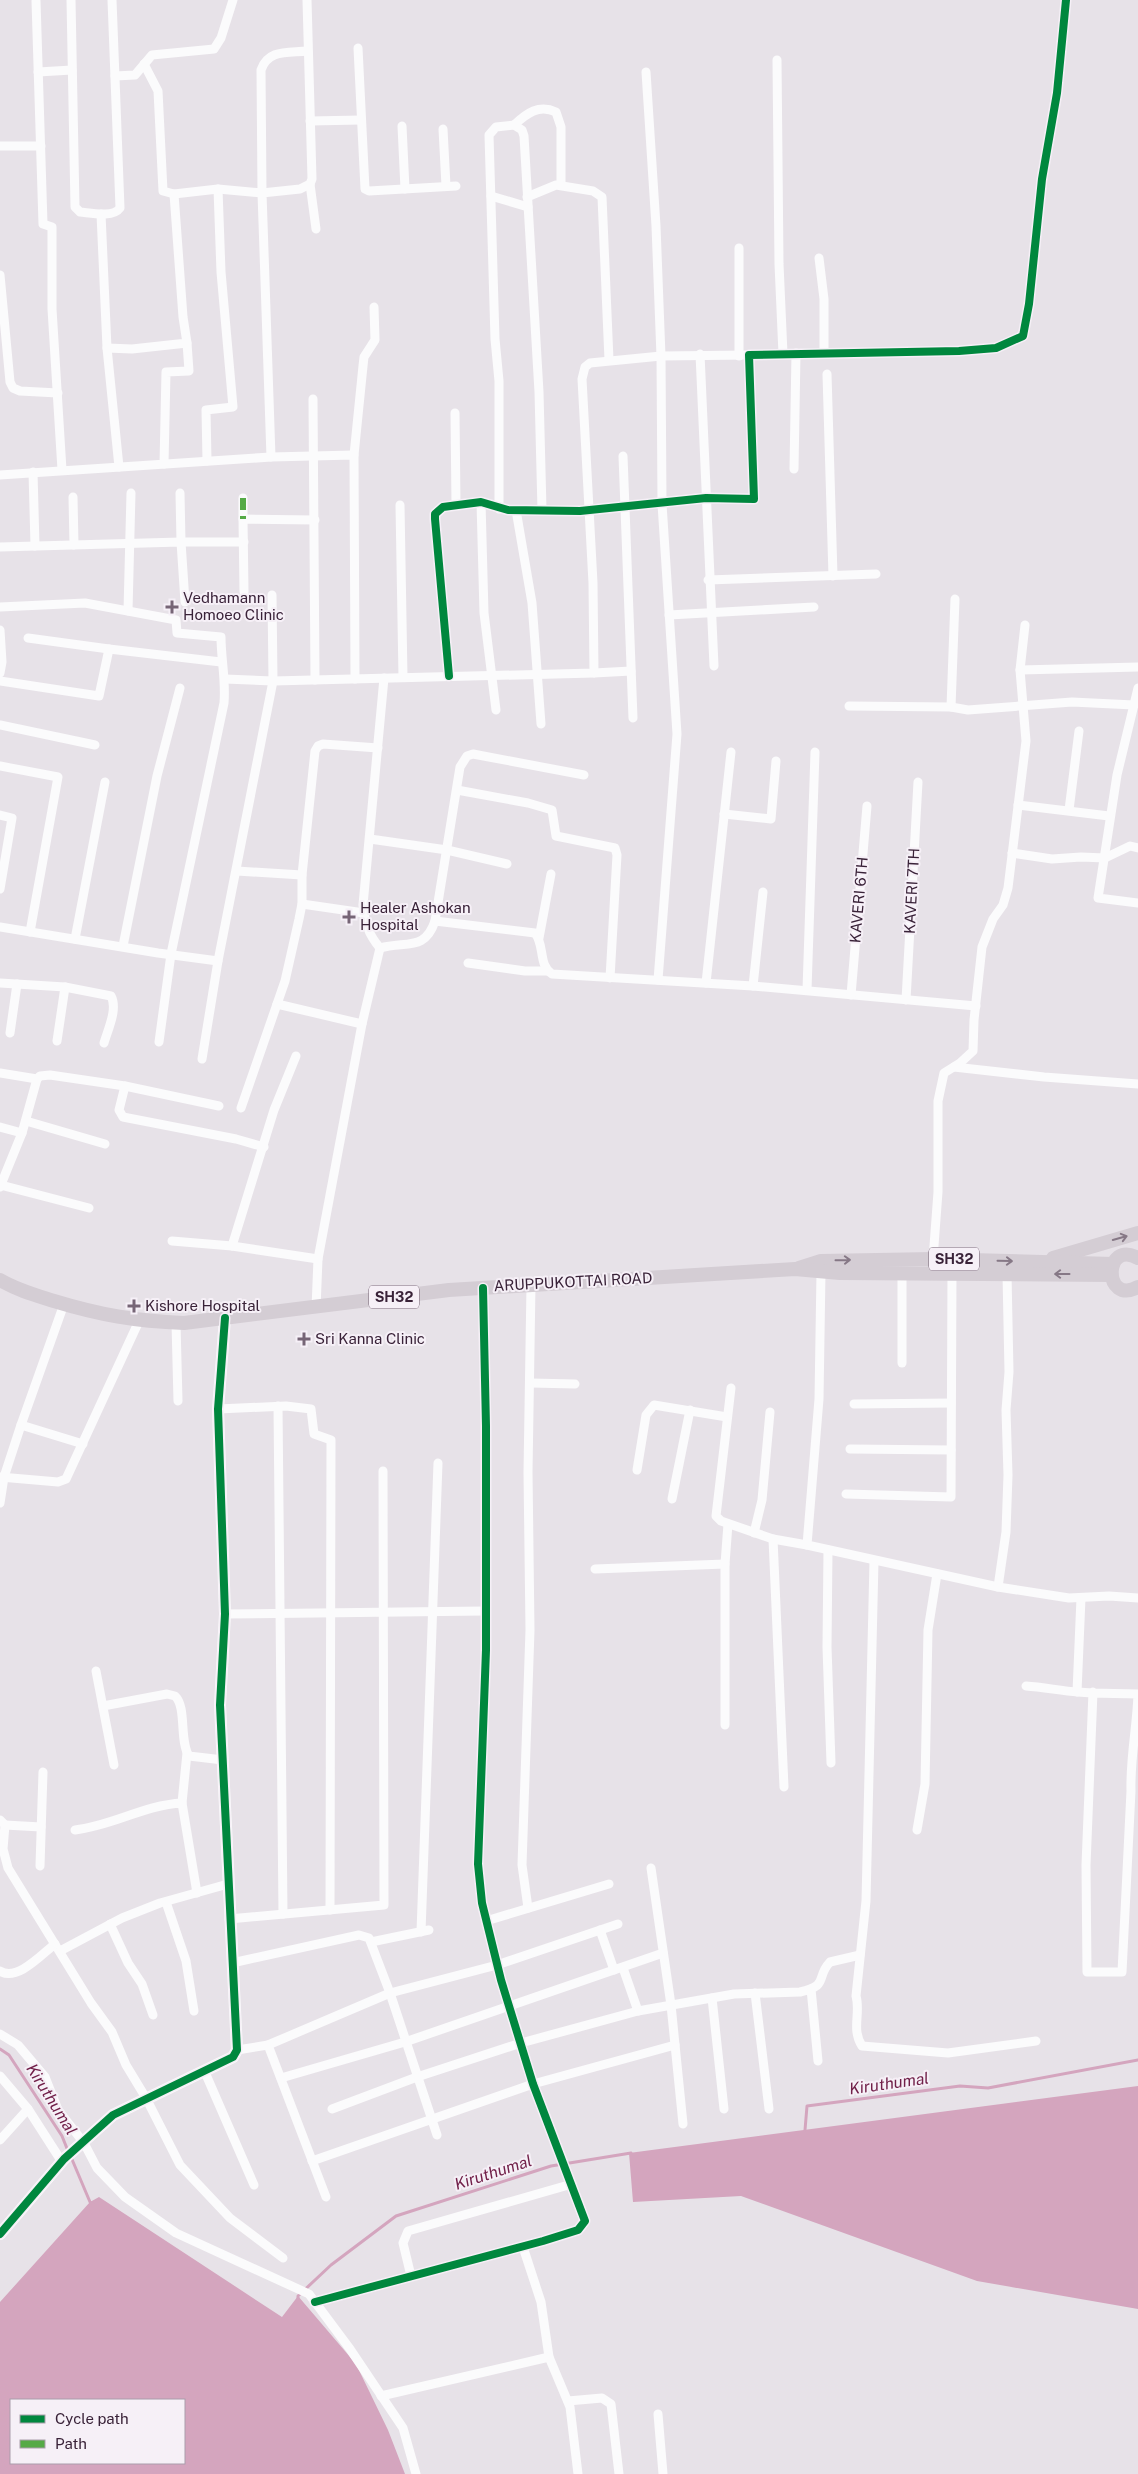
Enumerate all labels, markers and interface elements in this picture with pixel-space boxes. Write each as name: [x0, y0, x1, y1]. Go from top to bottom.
place label: Vedhamann Homoeo Clinic: [183, 589, 284, 623]
marker: Vedhamann Homoeo Clinic: [165, 600, 179, 614]
street label: KAVERI 7TH: [901, 847, 922, 935]
street label: KAVERI 6TH: [846, 856, 871, 944]
place label: Healer Ashokan Hospital: [360, 899, 471, 933]
marker: Healer Ashokan Hospital: [342, 910, 356, 924]
one-way arrow: [1112, 1233, 1128, 1243]
road number: SH32: [929, 1248, 979, 1270]
one-way arrow: [834, 1255, 851, 1265]
one-way arrow: [997, 1256, 1013, 1265]
street label: ARUPPUKOTTAI ROAD: [493, 1269, 653, 1294]
one-way arrow: [1054, 1269, 1070, 1279]
road number: SH32: [369, 1285, 419, 1308]
place label: Kishore Hospital: [145, 1297, 260, 1314]
marker: Kishore Hospital: [127, 1299, 141, 1313]
place label: Sri Kanna Clinic: [315, 1330, 425, 1347]
marker: Sri Kanna Clinic: [297, 1332, 311, 1346]
water label: Kiruthumal: [22, 2060, 81, 2138]
water label: Kiruthumal: [848, 2069, 930, 2098]
water label: Kiruthumal: [452, 2151, 534, 2194]
legend: [10, 2399, 185, 2464]
text: Cycle path: [55, 2410, 129, 2427]
text: Path: [55, 2435, 87, 2452]

